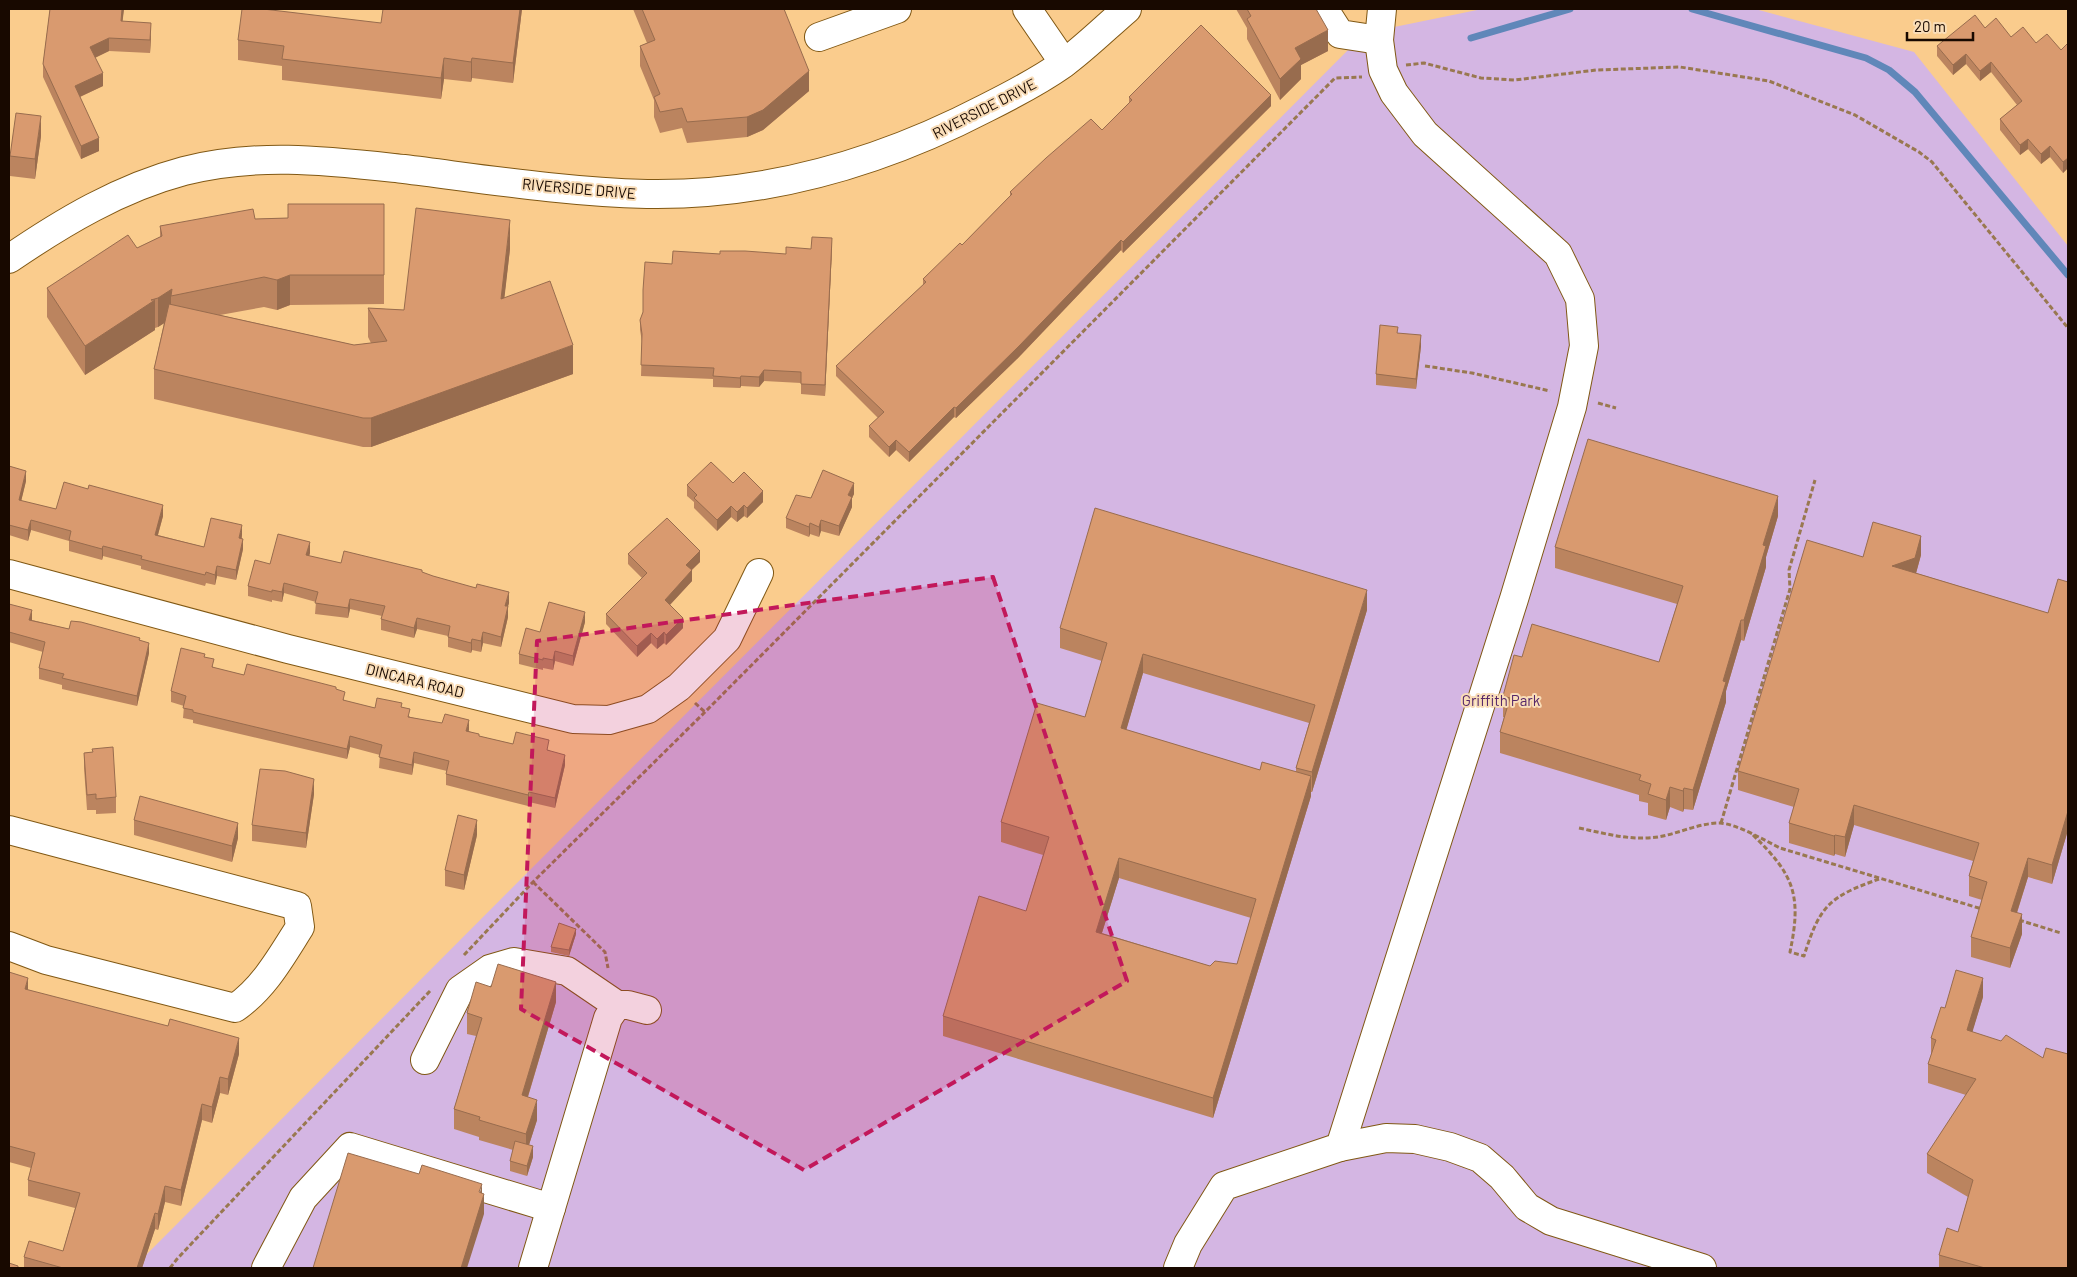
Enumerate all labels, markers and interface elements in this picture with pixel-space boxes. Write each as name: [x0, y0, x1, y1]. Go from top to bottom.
scale bar: [1907, 10, 1973, 42]
text: 20 m: [1914, 17, 1946, 35]
street label: RIVERSIDE DRIVE: [929, 74, 1039, 142]
street label: RIVERSIDE DRIVE: [521, 174, 637, 202]
street label: DINCARA ROAD: [364, 659, 466, 701]
park label: Griffith Park: [1462, 691, 1541, 709]

